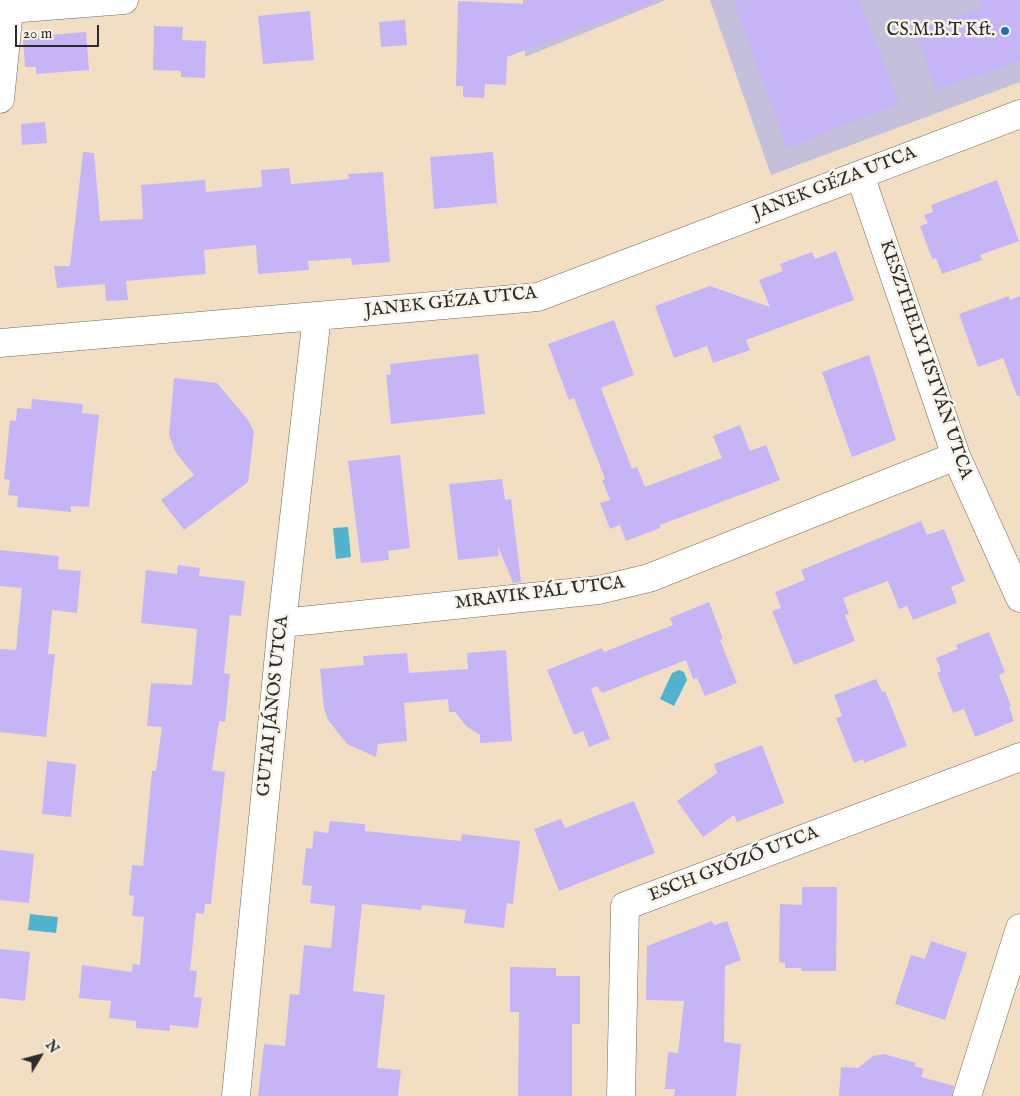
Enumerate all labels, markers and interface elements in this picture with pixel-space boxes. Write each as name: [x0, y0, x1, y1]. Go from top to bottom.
scale bar: [18, 15, 101, 47]
place label: CS.M.B.T Kft.: [887, 20, 995, 42]
text: 20 m: [23, 24, 52, 43]
marker: CS.M.B.T Kft.: [999, 25, 1011, 37]
street label: JANEK GÉZA UTCA: [750, 143, 920, 225]
street label: KESZTHELYI ISTVÁN UTCA: [874, 238, 976, 482]
street label: JANEK GÉZA UTCA: [364, 283, 538, 323]
street label: MRAVIK PÁL UTCA: [454, 573, 626, 615]
street label: GUTAI JÁNOS UTCA: [254, 614, 294, 798]
street label: ESCH GYŐZŐ UTCA: [646, 823, 822, 907]
north arrow: [15, 1031, 65, 1081]
text: N: [41, 1037, 63, 1057]

